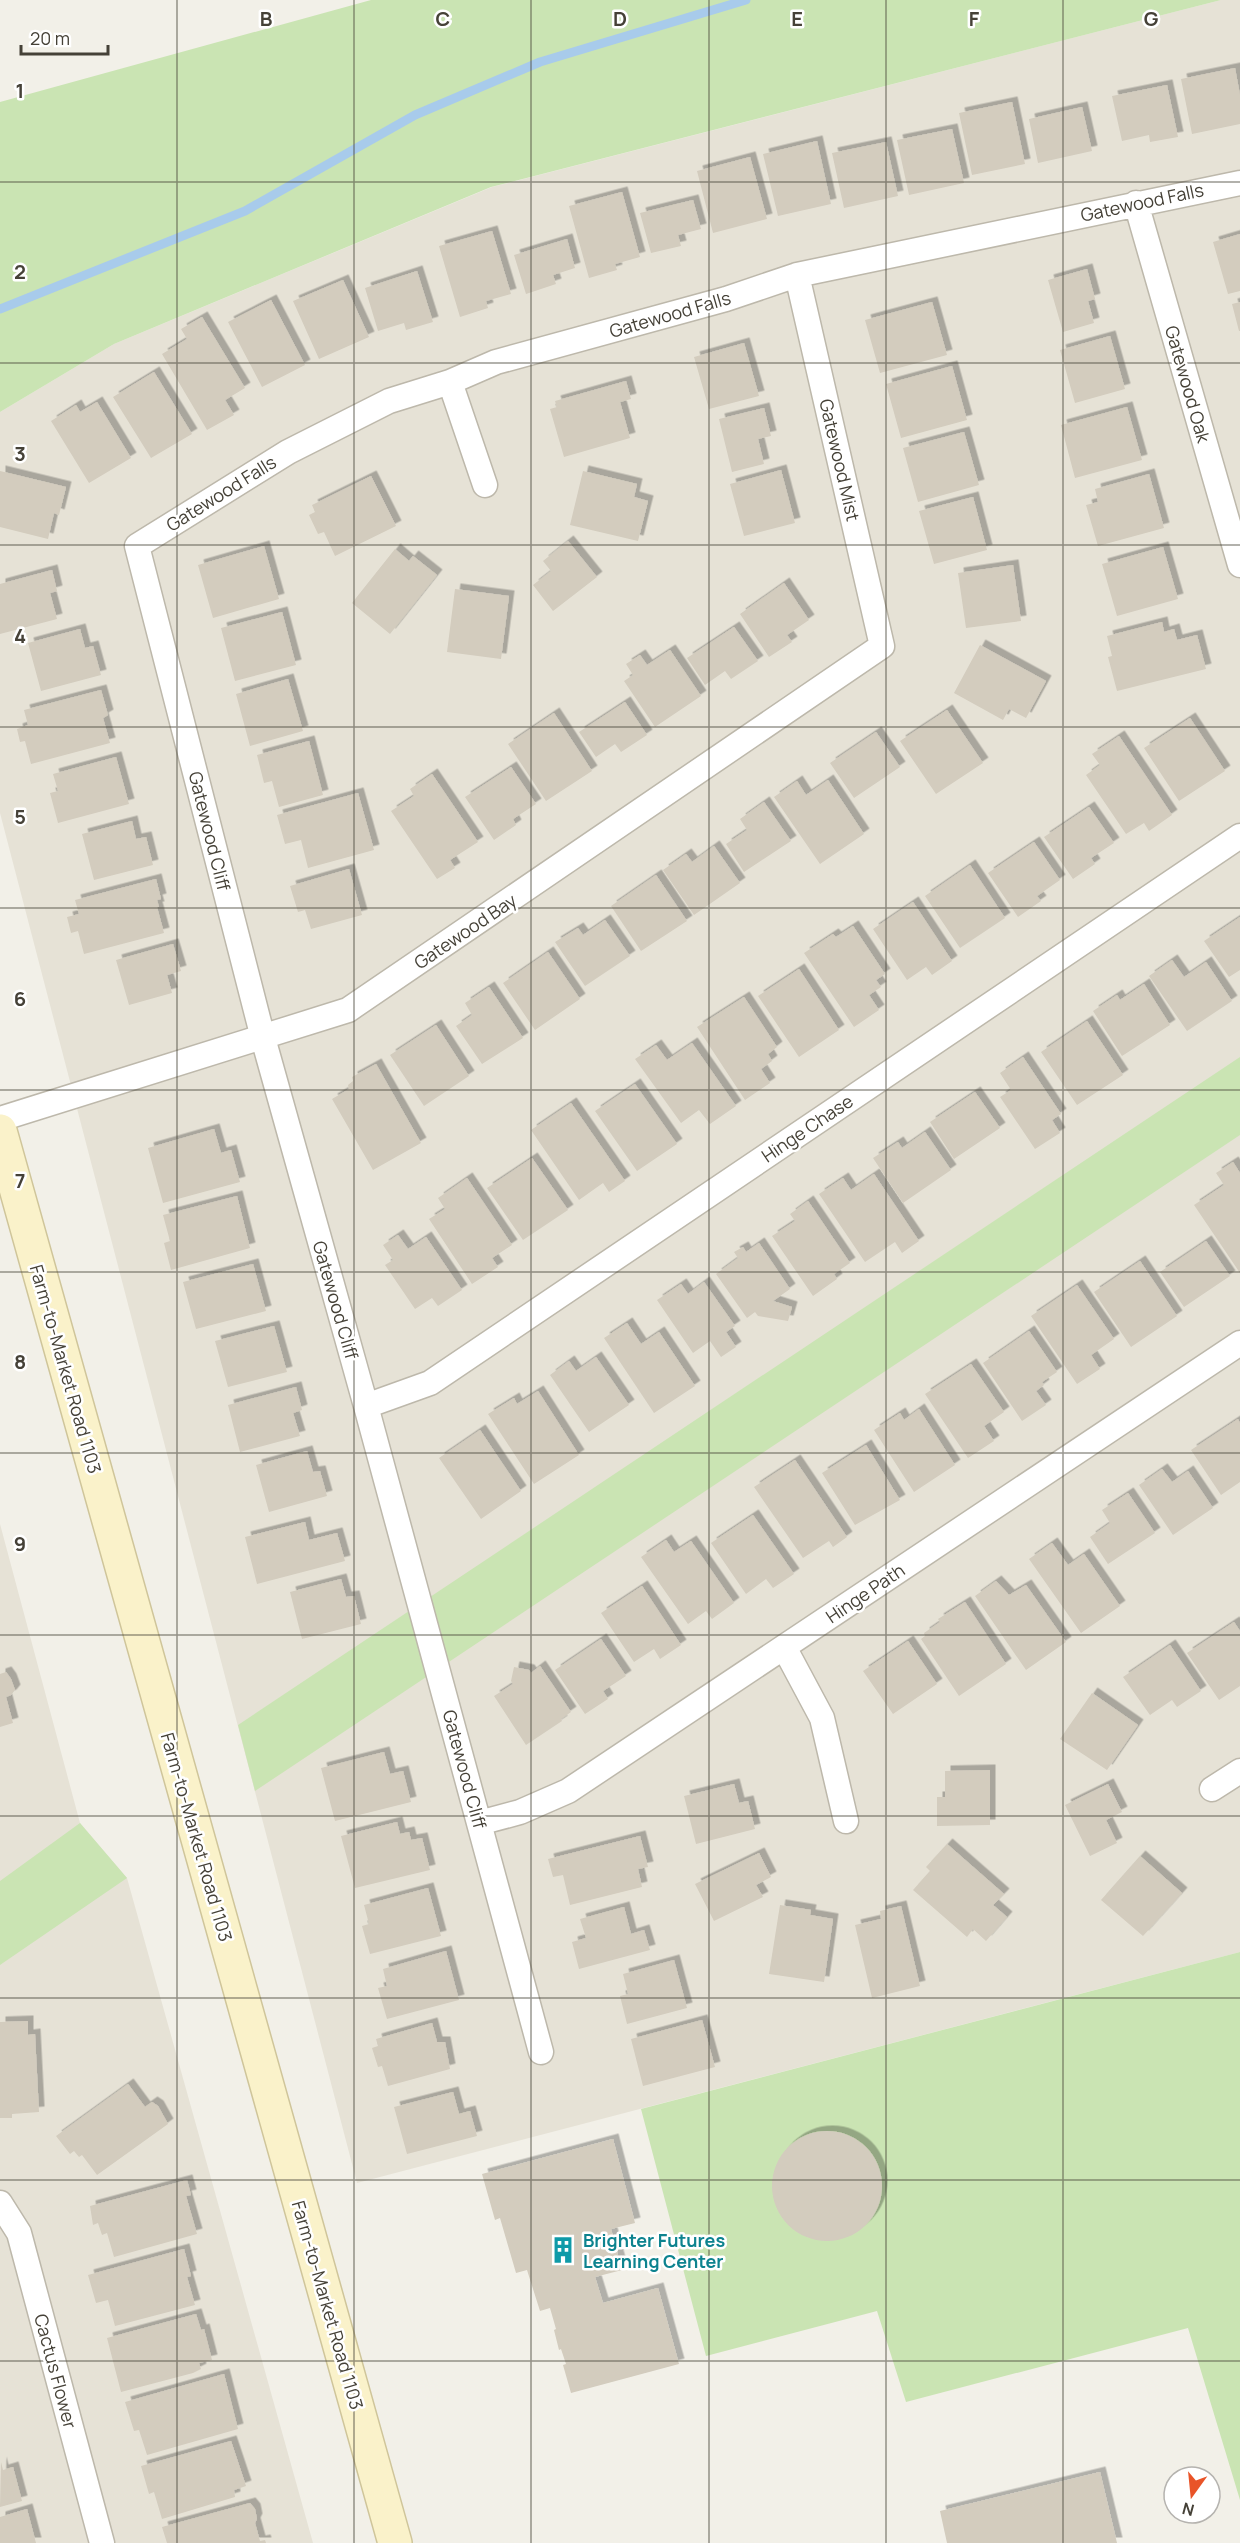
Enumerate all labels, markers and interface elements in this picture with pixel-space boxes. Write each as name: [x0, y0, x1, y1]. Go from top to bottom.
text: B: [260, 5, 273, 32]
text: C: [436, 5, 450, 32]
text: D: [613, 5, 627, 32]
text: E: [791, 5, 803, 32]
text: F: [969, 5, 980, 32]
text: G: [1144, 5, 1159, 32]
scale bar: [21, 18, 108, 56]
text: 20 m: [30, 26, 70, 50]
text: 1: [16, 77, 24, 104]
street label: Gatewood Falls: [1078, 177, 1206, 227]
text: 2: [14, 258, 26, 285]
street label: Gatewood Falls: [606, 285, 734, 343]
street label: Gatewood Oak: [1160, 323, 1216, 446]
street label: Gatewood Mist: [814, 397, 866, 523]
text: 3: [14, 440, 26, 467]
street label: Gatewood Falls: [162, 450, 280, 536]
text: 4: [14, 622, 26, 649]
street label: Gatewood Cliff: [184, 769, 236, 893]
text: 5: [14, 803, 26, 830]
street label: Gatewood Bay: [409, 888, 521, 974]
text: 6: [14, 985, 26, 1012]
street label: Hinge Chase: [757, 1089, 857, 1167]
text: 7: [15, 1167, 25, 1194]
street label: Gatewood Cliff: [308, 1238, 364, 1362]
street label: Farm-to-Market Road 1103: [25, 1262, 107, 1476]
text: 8: [14, 1348, 26, 1375]
text: 9: [14, 1530, 26, 1557]
street label: Hinge Path: [821, 1558, 909, 1628]
street label: Gatewood Cliff: [438, 1707, 492, 1831]
street label: Farm-to-Market Road 1103: [156, 1730, 238, 1944]
street label: Farm-to-Market Road 1103: [287, 2198, 369, 2412]
place label: Brighter Futures Learning Center: [583, 2228, 725, 2273]
building icon: Brighter Futures Learning Center: [548, 2235, 578, 2265]
street label: Cactus Flower: [29, 2311, 83, 2431]
north arrow: [1162, 2465, 1222, 2525]
text: N: [1180, 2497, 1197, 2522]

